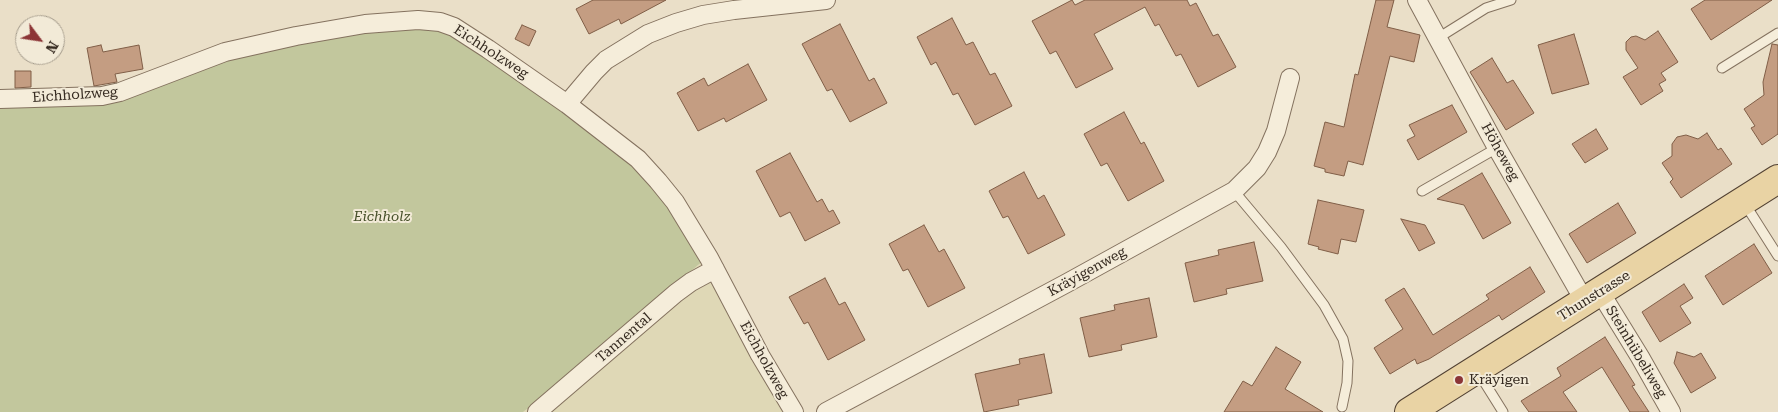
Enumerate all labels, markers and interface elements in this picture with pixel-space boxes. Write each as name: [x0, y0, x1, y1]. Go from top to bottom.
north arrow: [15, 15, 65, 65]
street label: Eichholzweg: [451, 22, 531, 82]
text: N: [42, 38, 62, 56]
street label: Eichholzweg: [32, 84, 118, 106]
street label: Höheweg: [1477, 120, 1523, 184]
park label: Eichholz: [353, 209, 411, 225]
street label: Kräyigenweg: [1045, 244, 1129, 300]
street label: Thunstrasse: [1555, 267, 1633, 325]
street label: Steinhübeliweg: [1602, 303, 1670, 401]
street label: Tannental: [593, 309, 655, 367]
street label: Eichholzweg: [736, 318, 792, 402]
place label: Kräyigen: [1469, 372, 1529, 388]
marker: Kräyigen: [1453, 374, 1465, 386]

